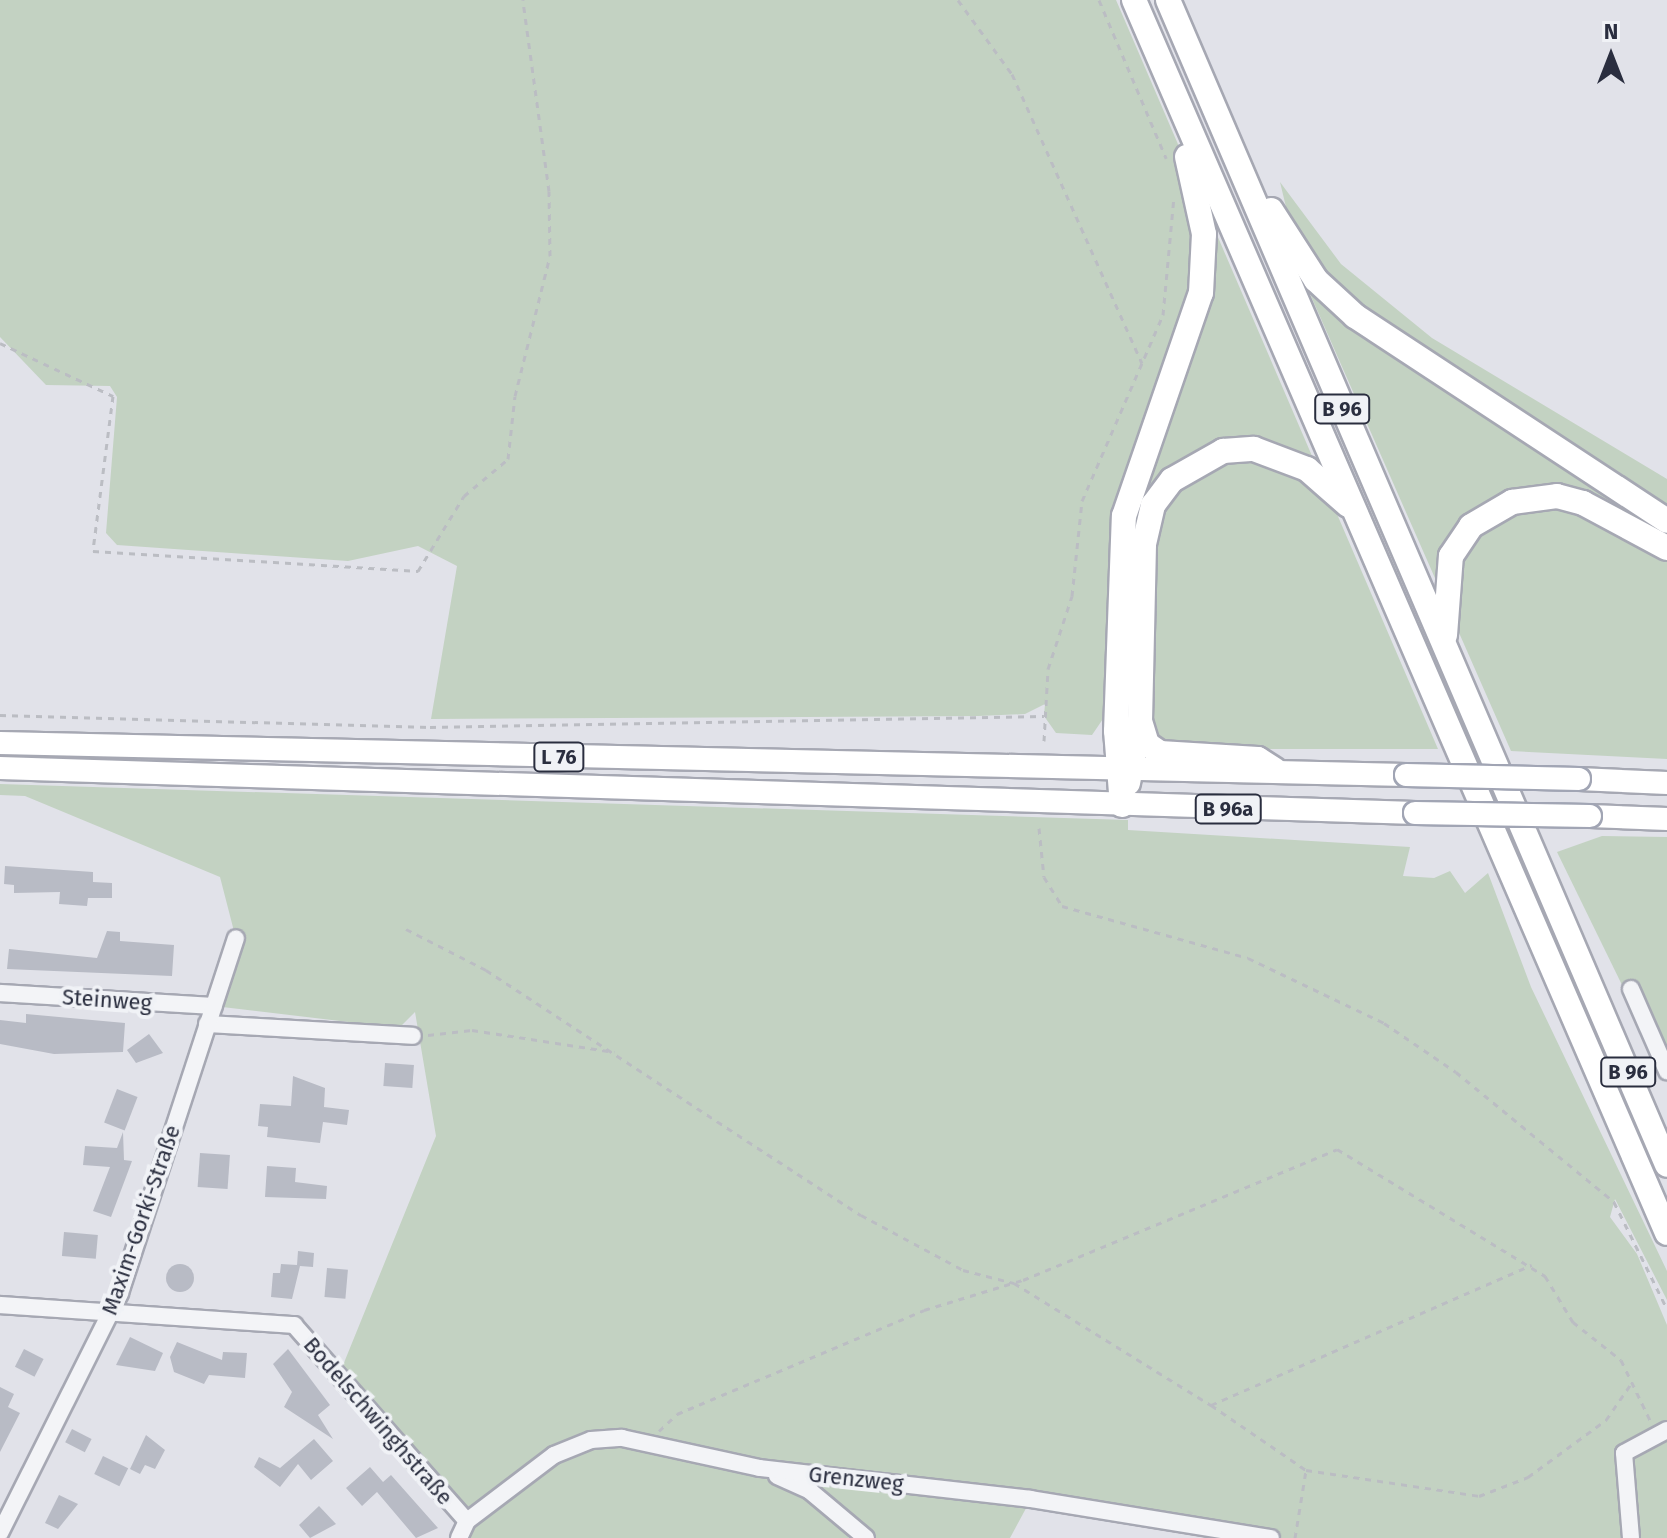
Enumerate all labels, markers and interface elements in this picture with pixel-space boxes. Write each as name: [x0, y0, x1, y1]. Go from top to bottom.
north arrow: [1571, 16, 1651, 96]
text: N: [1604, 18, 1618, 45]
road number: B 96: [1314, 393, 1370, 425]
road number: L 76: [533, 741, 585, 773]
road number: B 96a: [1194, 793, 1262, 825]
street label: Steinweg: [61, 984, 153, 1016]
road number: B 96: [1600, 1056, 1656, 1088]
street label: Maxim-Gorki-Straße: [96, 1122, 186, 1318]
street label: Bodelschwinghstraße: [298, 1332, 458, 1510]
street label: Grenzweg: [807, 1461, 905, 1497]

